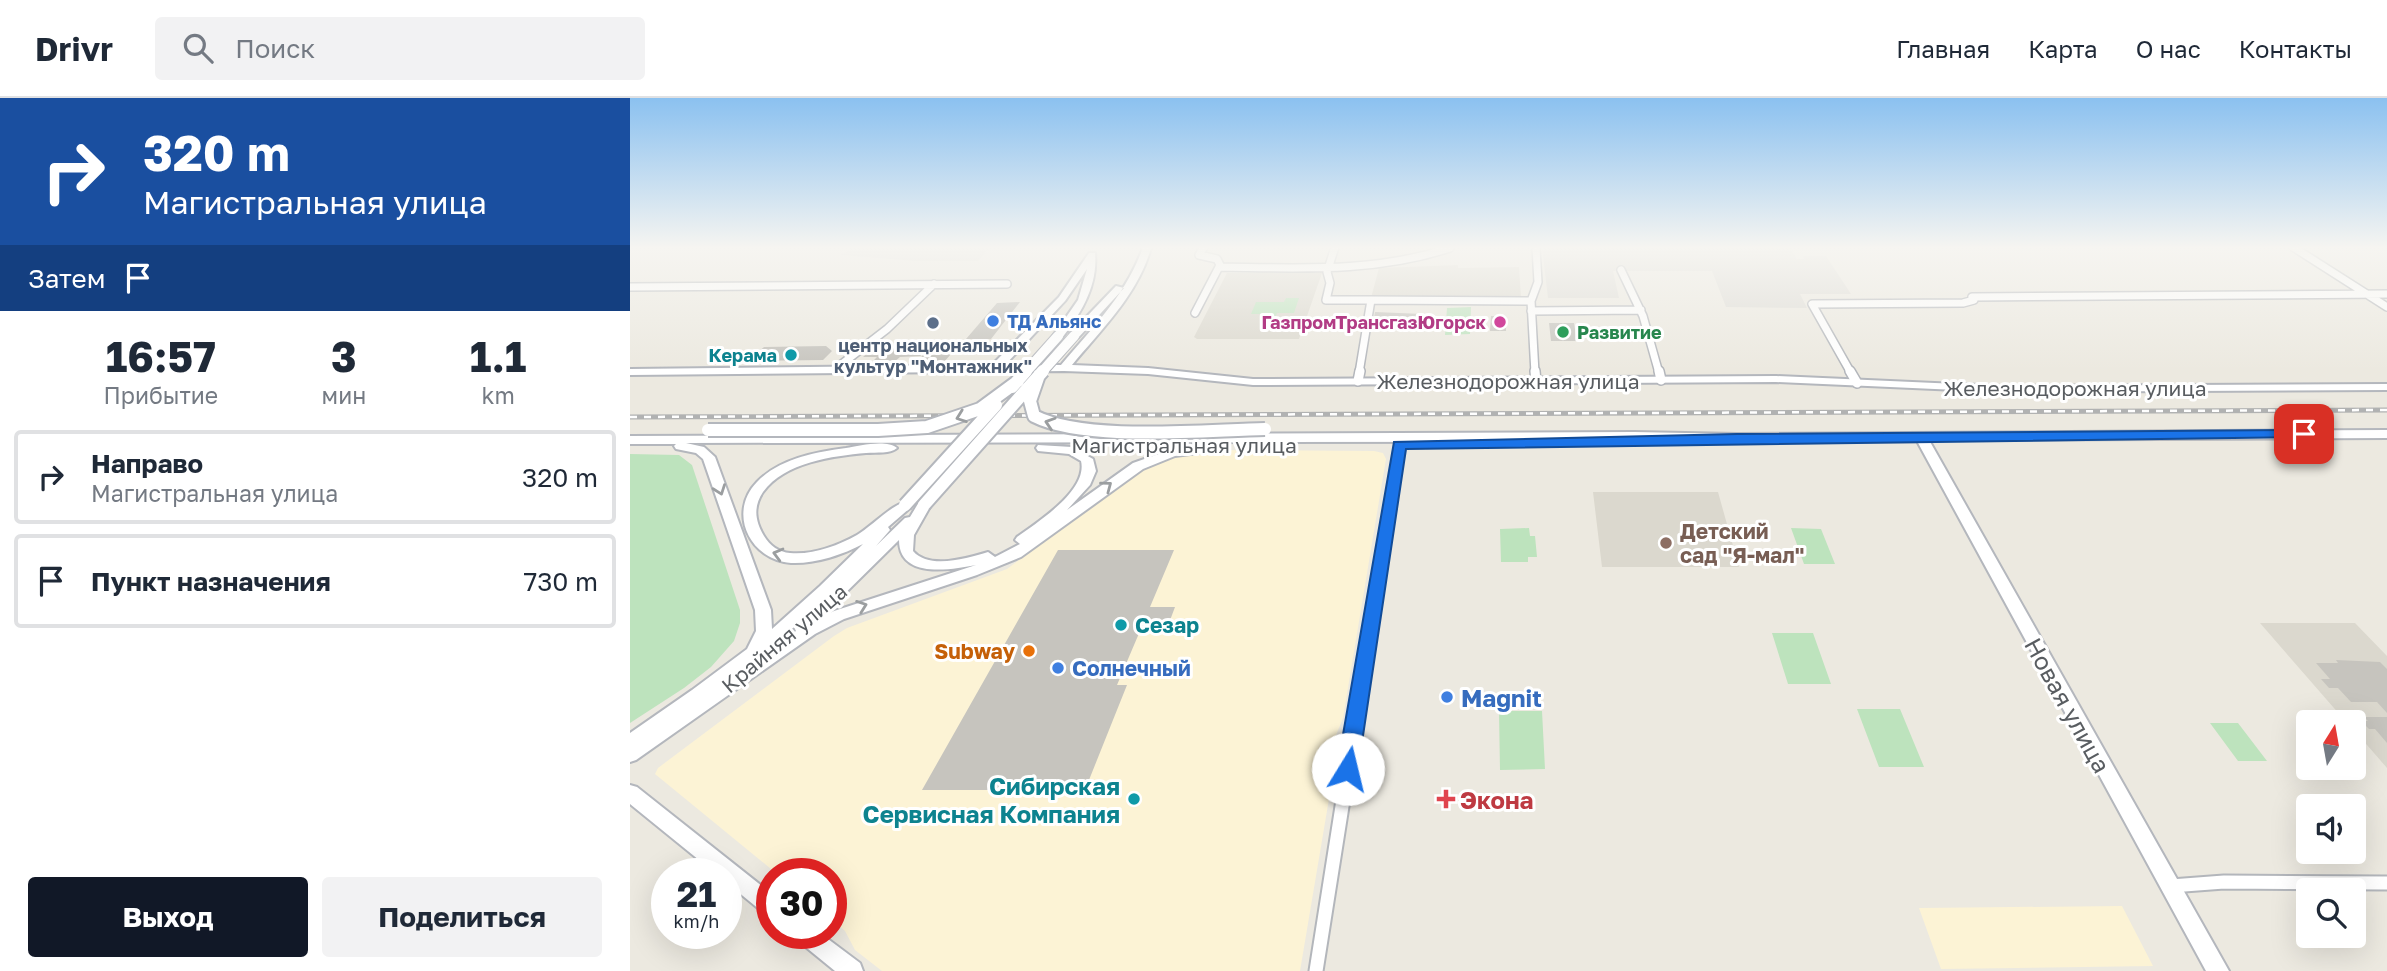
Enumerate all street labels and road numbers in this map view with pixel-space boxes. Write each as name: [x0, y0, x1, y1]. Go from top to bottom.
street label: Железнодорожная улица: [1376, 368, 1640, 394]
street label: Железнодорожная улица: [1943, 375, 2207, 401]
street label: Магистральная улица: [1071, 432, 1297, 458]
street label: Крайняя улица: [716, 578, 852, 698]
street label: Новая улица: [2019, 632, 2117, 778]

